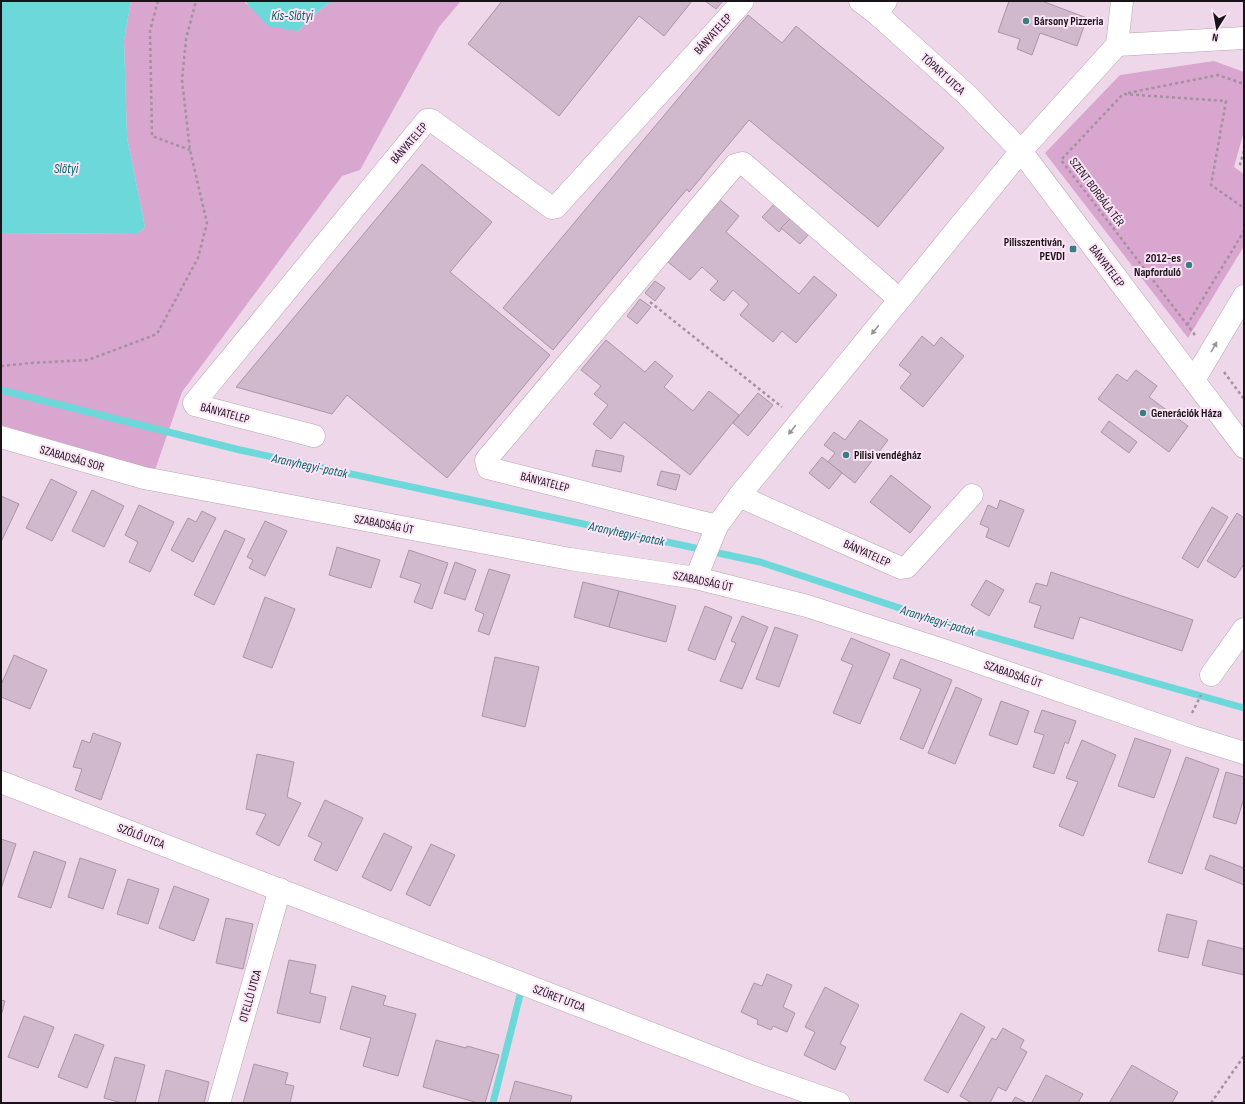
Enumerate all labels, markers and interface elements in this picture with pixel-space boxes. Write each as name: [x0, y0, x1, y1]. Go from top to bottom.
water label: Kis-Slötyi: [271, 8, 313, 24]
north arrow: [1197, 8, 1237, 48]
street label: BÁNYATELEP: [691, 11, 736, 58]
place label: Bársony Pizzeria: [1034, 14, 1103, 29]
marker: Bársony Pizzeria: [1021, 16, 1031, 26]
text: N: [1211, 30, 1219, 44]
street label: TÓPART UTCA: [917, 51, 968, 99]
street label: BÁNYATELEP: [387, 120, 431, 167]
street label: SZENT BORBÁLA TÉR: [1066, 155, 1128, 230]
water label: Slötyi: [54, 161, 79, 177]
place label: Pilisszentiván, PEVDI: [1004, 235, 1065, 264]
street label: BÁNYATELEP: [1086, 242, 1128, 291]
marker: Pilisszentiván, PEVDI: [1068, 244, 1078, 254]
place label: 2012-es Napforduló: [1134, 251, 1181, 280]
marker: 2012-es Napforduló: [1184, 260, 1194, 270]
one-way arrow: [870, 324, 879, 335]
one-way arrow: [1210, 341, 1217, 353]
street label: BÁNYATELEP: [199, 400, 251, 427]
place label: Generációk Háza: [1151, 406, 1222, 421]
marker: Generációk Háza: [1138, 408, 1148, 418]
one-way arrow: [788, 425, 796, 435]
street label: SZABADSÁG SOR: [38, 442, 106, 475]
place label: Pilisi vendégház: [854, 448, 922, 463]
water label: Aranyhegyi-patak: [270, 450, 350, 482]
marker: Pilisi vendégház: [841, 450, 851, 460]
street label: BÁNYATELEP: [519, 469, 571, 496]
street label: SZABADSÁG ÚT: [353, 511, 415, 538]
water label: Aranyhegyi-patak: [587, 518, 667, 550]
street label: BÁNYATELEP: [841, 536, 893, 570]
street label: SZABADSÁG ÚT: [672, 568, 734, 595]
water label: Aranyhegyi-patak: [898, 602, 978, 640]
street label: SZABADSÁG ÚT: [982, 658, 1044, 691]
street label: SZŐLŐ UTCA: [115, 821, 167, 853]
street label: OTELLÓ UTCA: [236, 967, 265, 1024]
street label: SZÜRET UTCA: [531, 982, 588, 1016]

